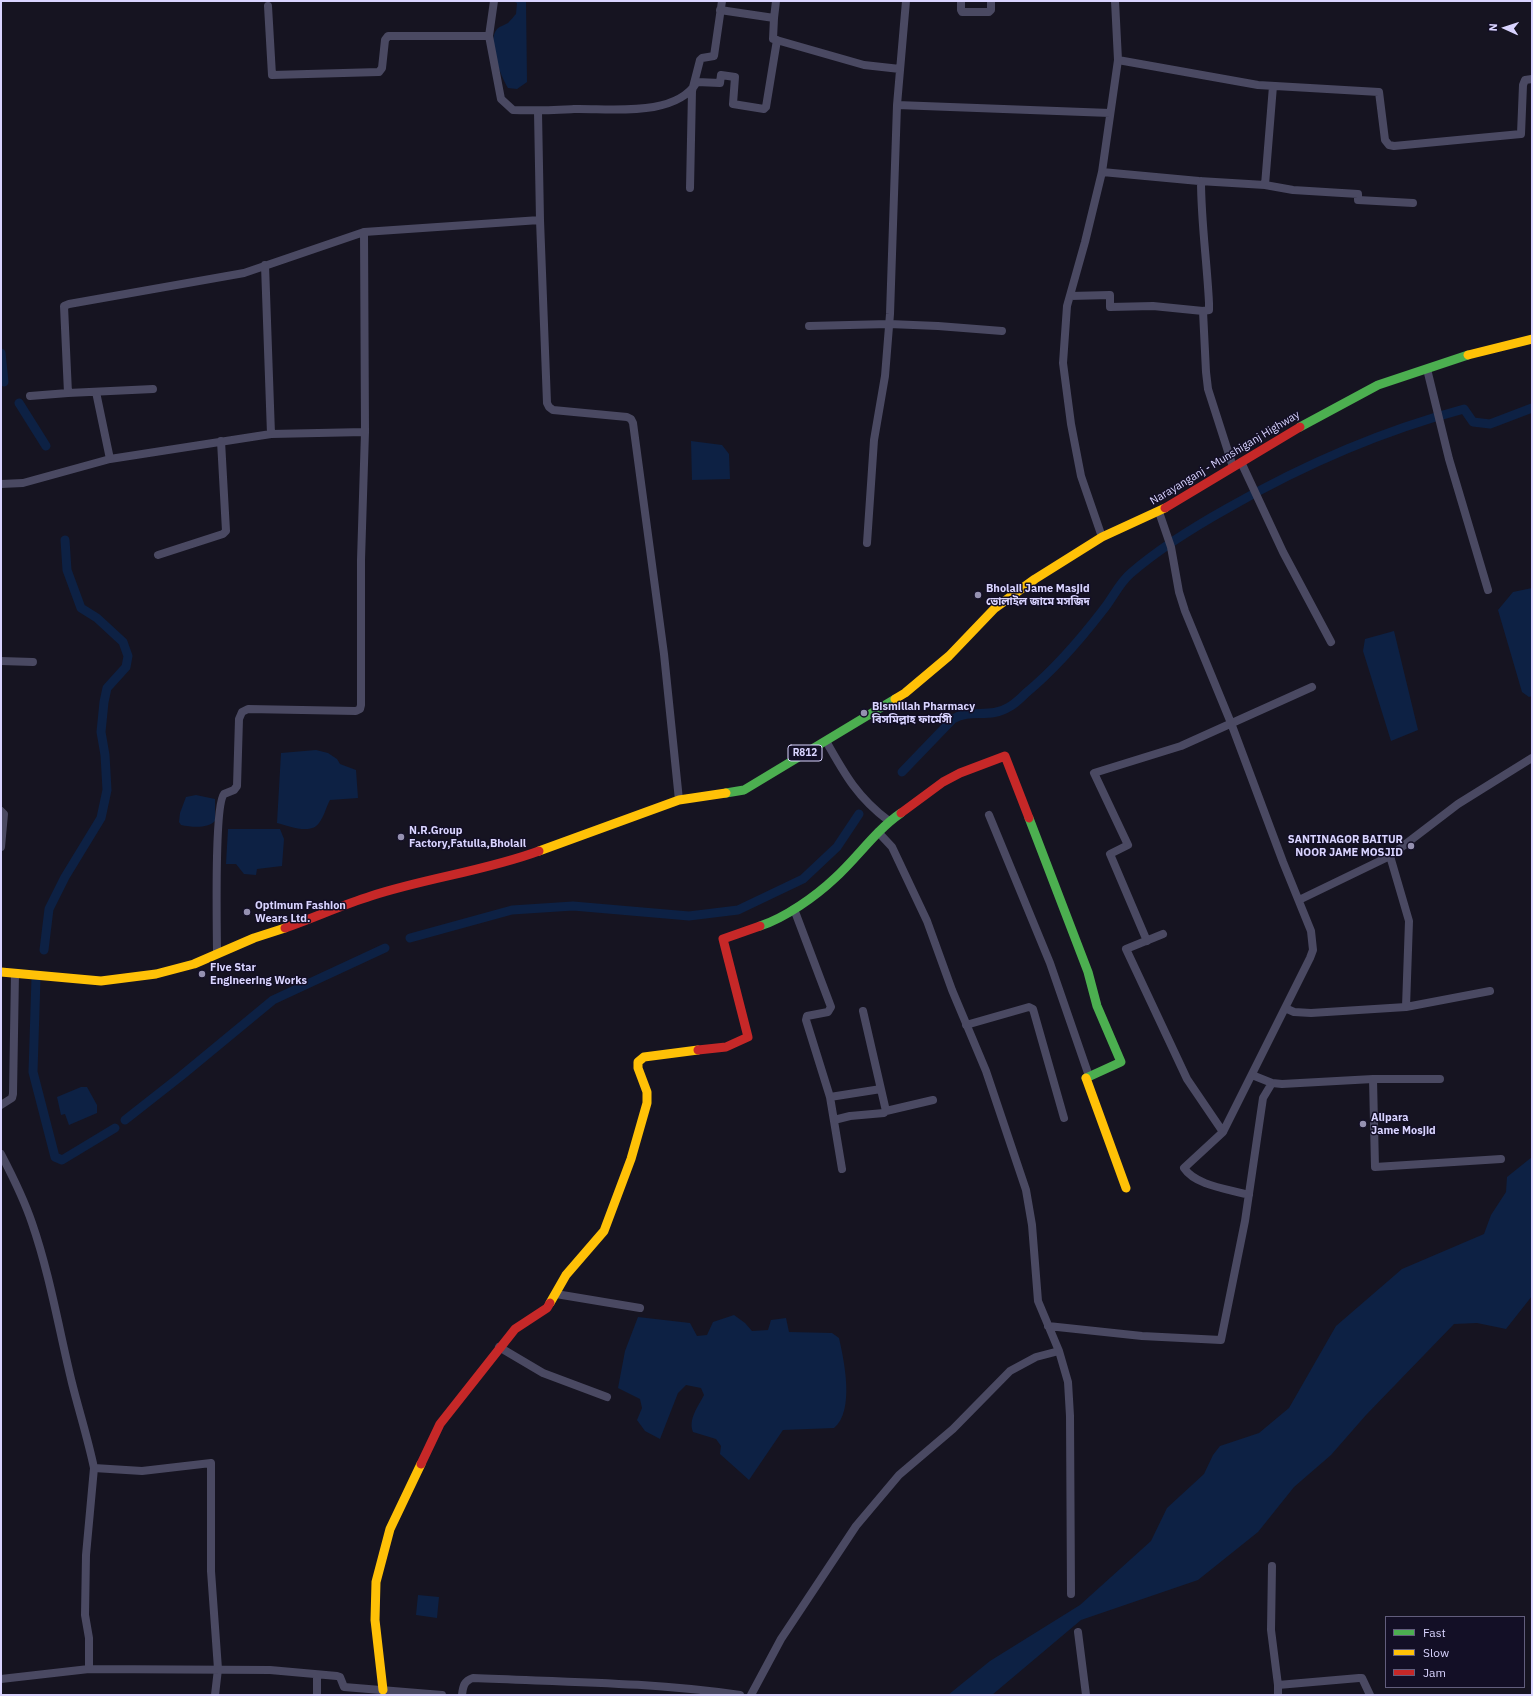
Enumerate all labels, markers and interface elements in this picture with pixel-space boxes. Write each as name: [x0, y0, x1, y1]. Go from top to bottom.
north arrow: [1485, 8, 1525, 48]
text: N: [1486, 23, 1500, 32]
street label: Narayanganj - Munshiganj Highway: [1148, 408, 1302, 508]
place label: Bholail Jame Masjid ভোলাইল জামে মসজিদ: [986, 582, 1090, 608]
marker: Bholail Jame Masjid ভোলাইল জামে মসজিদ: [973, 590, 983, 600]
place label: Bismillah Pharmacy বিসমিল্লাহ ফার্মেসী: [872, 700, 975, 726]
marker: Bismillah Pharmacy বিসমিল্লাহ ফার্মেসী: [859, 708, 869, 718]
road number: R812: [788, 745, 822, 761]
place label: N.R.Group Factory,Fatulla,Bholail: [409, 824, 526, 850]
marker: N.R.Group Factory,Fatulla,Bholail: [396, 832, 406, 842]
place label: SANTINAGOR BAITUR NOOR JAME MOSJID: [1288, 833, 1403, 859]
marker: SANTINAGOR BAITUR NOOR JAME MOSJID: [1406, 841, 1416, 851]
place label: Optimum Fashion Wears Ltd.: [255, 899, 346, 925]
marker: Optimum Fashion Wears Ltd.: [242, 907, 252, 917]
place label: Five Star Engineering Works: [210, 961, 307, 987]
marker: Five Star Engineering Works: [197, 969, 207, 979]
place label: Alipara Jame Mosjid: [1371, 1111, 1436, 1137]
marker: Alipara Jame Mosjid: [1358, 1119, 1368, 1129]
legend: [1385, 1616, 1525, 1688]
text: Fast: [1423, 1625, 1446, 1640]
text: Slow: [1423, 1645, 1449, 1660]
text: Jam: [1423, 1665, 1446, 1680]

